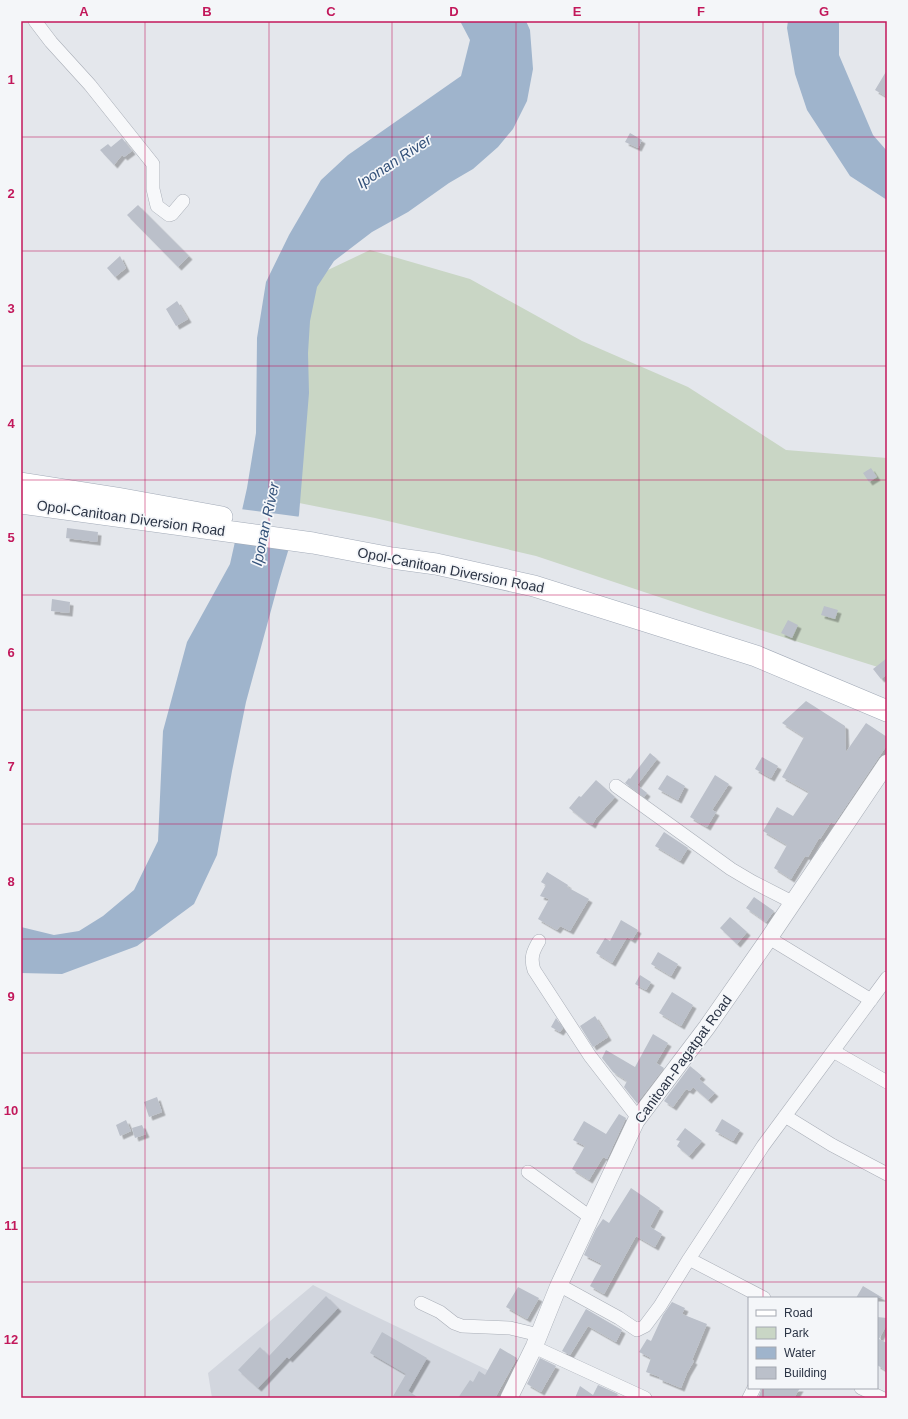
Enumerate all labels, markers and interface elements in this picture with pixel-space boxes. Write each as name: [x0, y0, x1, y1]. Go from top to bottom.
text: A: [79, 4, 89, 19]
text: B: [202, 4, 212, 19]
text: C: [326, 4, 336, 19]
text: D: [449, 4, 459, 19]
text: E: [573, 4, 582, 19]
text: F: [697, 4, 705, 19]
text: G: [819, 4, 829, 19]
text: 1: [7, 72, 15, 87]
water label: Iponan River: [354, 130, 435, 191]
text: 2: [7, 186, 15, 201]
text: 3: [7, 301, 15, 316]
text: 4: [7, 416, 15, 431]
water label: Iponan River: [248, 480, 282, 567]
street label: Opol-Canitoan Diversion Road: [36, 497, 226, 539]
text: 5: [7, 530, 15, 545]
street label: Opol-Canitoan Diversion Road: [356, 544, 546, 596]
text: 6: [7, 645, 15, 660]
text: 7: [7, 759, 15, 774]
text: 8: [7, 874, 15, 889]
text: 9: [7, 989, 15, 1004]
street label: Canitoan-Pagatpat Road: [631, 992, 735, 1126]
text: 10: [4, 1103, 18, 1118]
text: 11: [4, 1218, 18, 1233]
legend: [748, 1297, 878, 1389]
text: Road: [784, 1306, 813, 1320]
text: Park: [784, 1326, 810, 1340]
text: 12: [4, 1332, 18, 1347]
text: Water: [784, 1346, 816, 1360]
text: Building: [784, 1366, 827, 1380]

